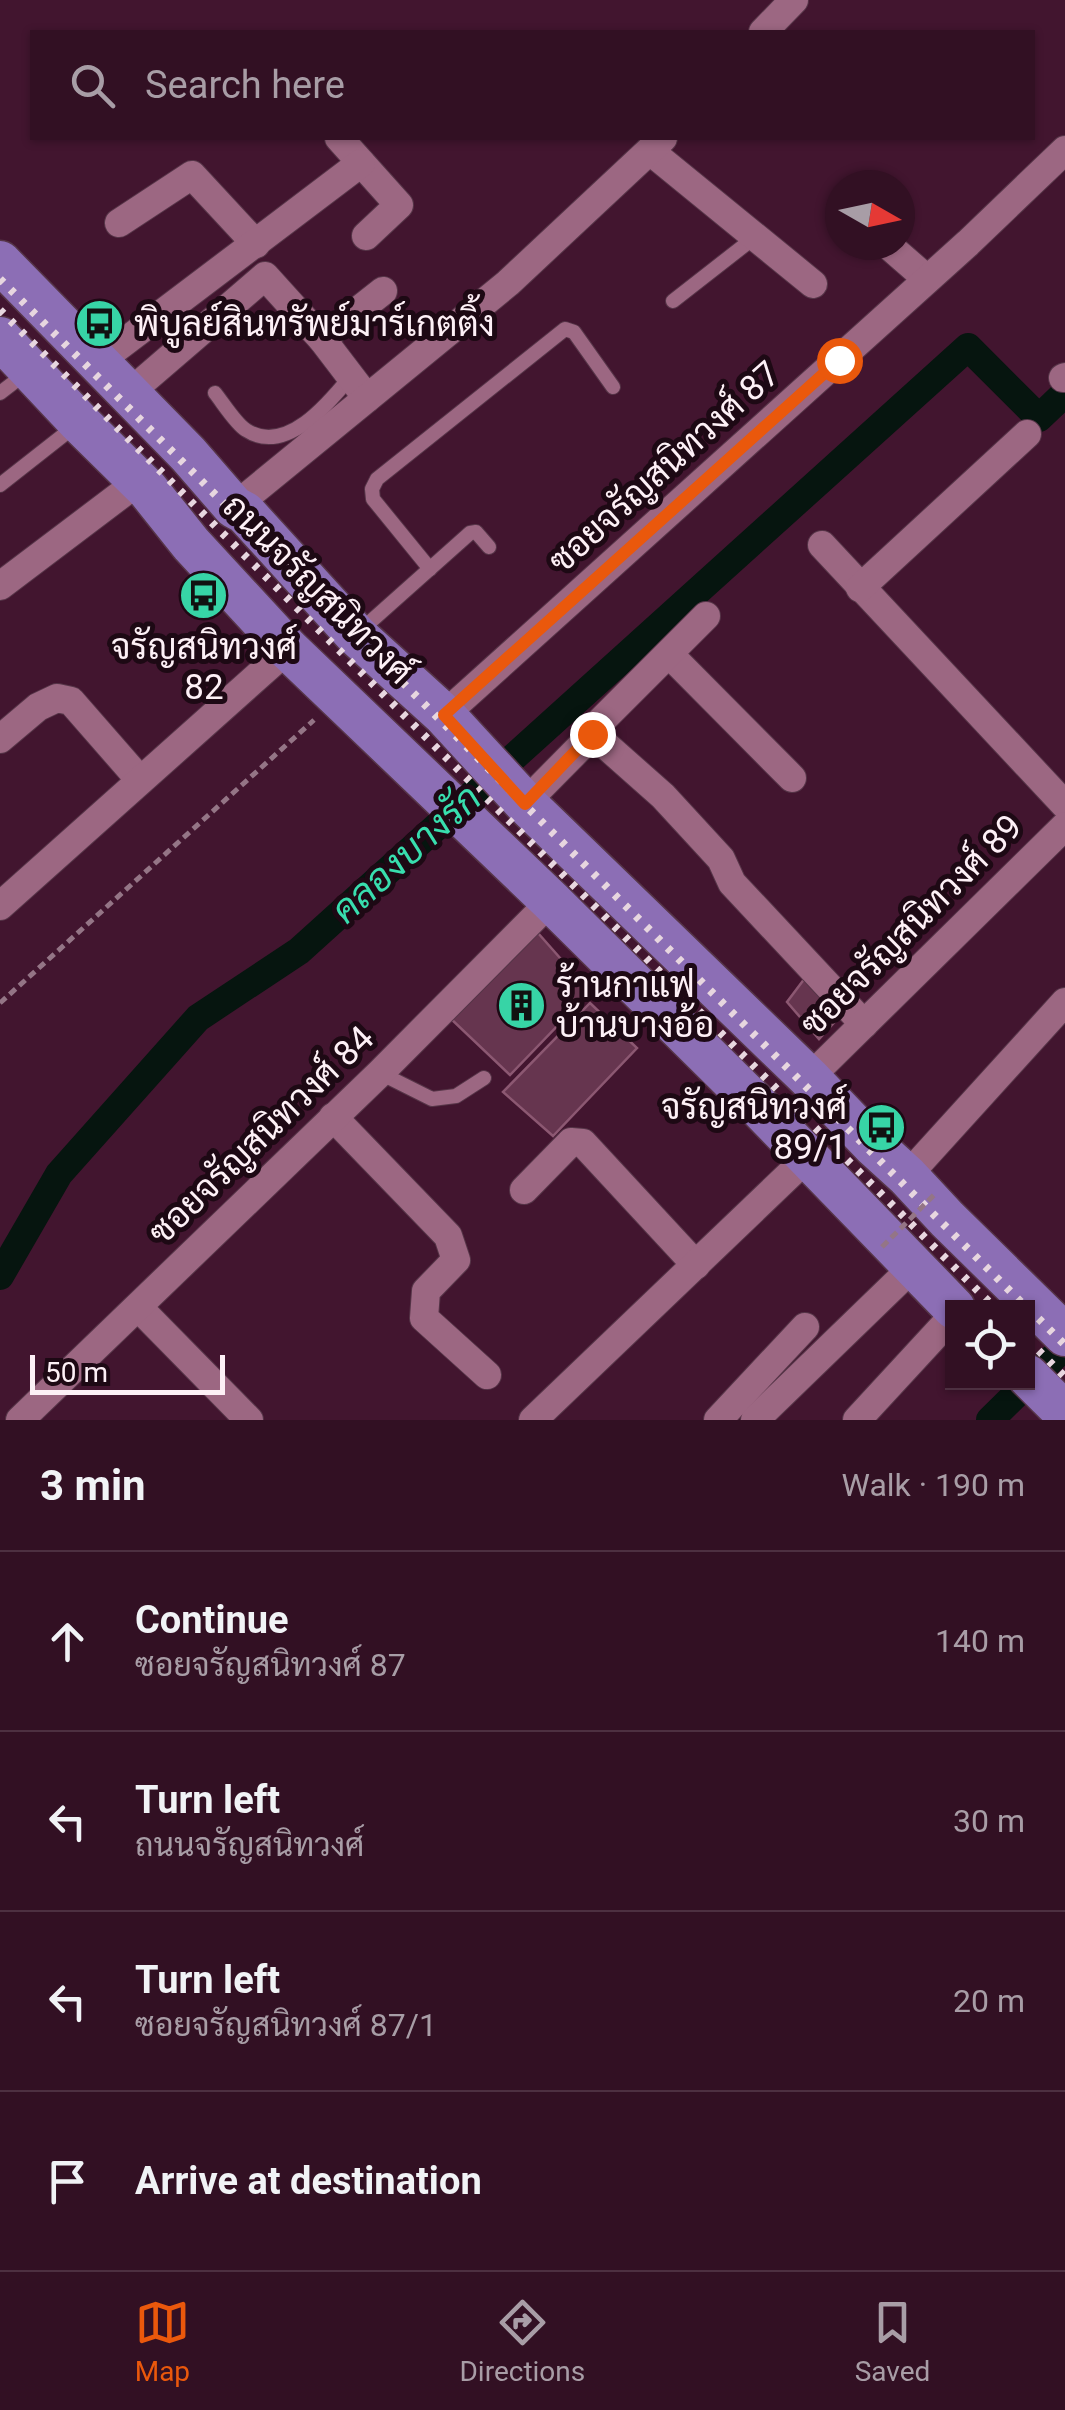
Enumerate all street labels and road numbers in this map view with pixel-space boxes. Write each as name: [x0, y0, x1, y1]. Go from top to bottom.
street label: ซอยจรัญสนิทวงศ์ 87: [539, 351, 788, 582]
street label: ถนนจรัญสนิทวงศ์: [214, 484, 423, 693]
street label: ซอยจรัญสนิทวงศ์ 89: [790, 804, 1031, 1045]
street label: ซอยจรัญสนิทวงศ์ 84: [139, 1016, 382, 1253]

